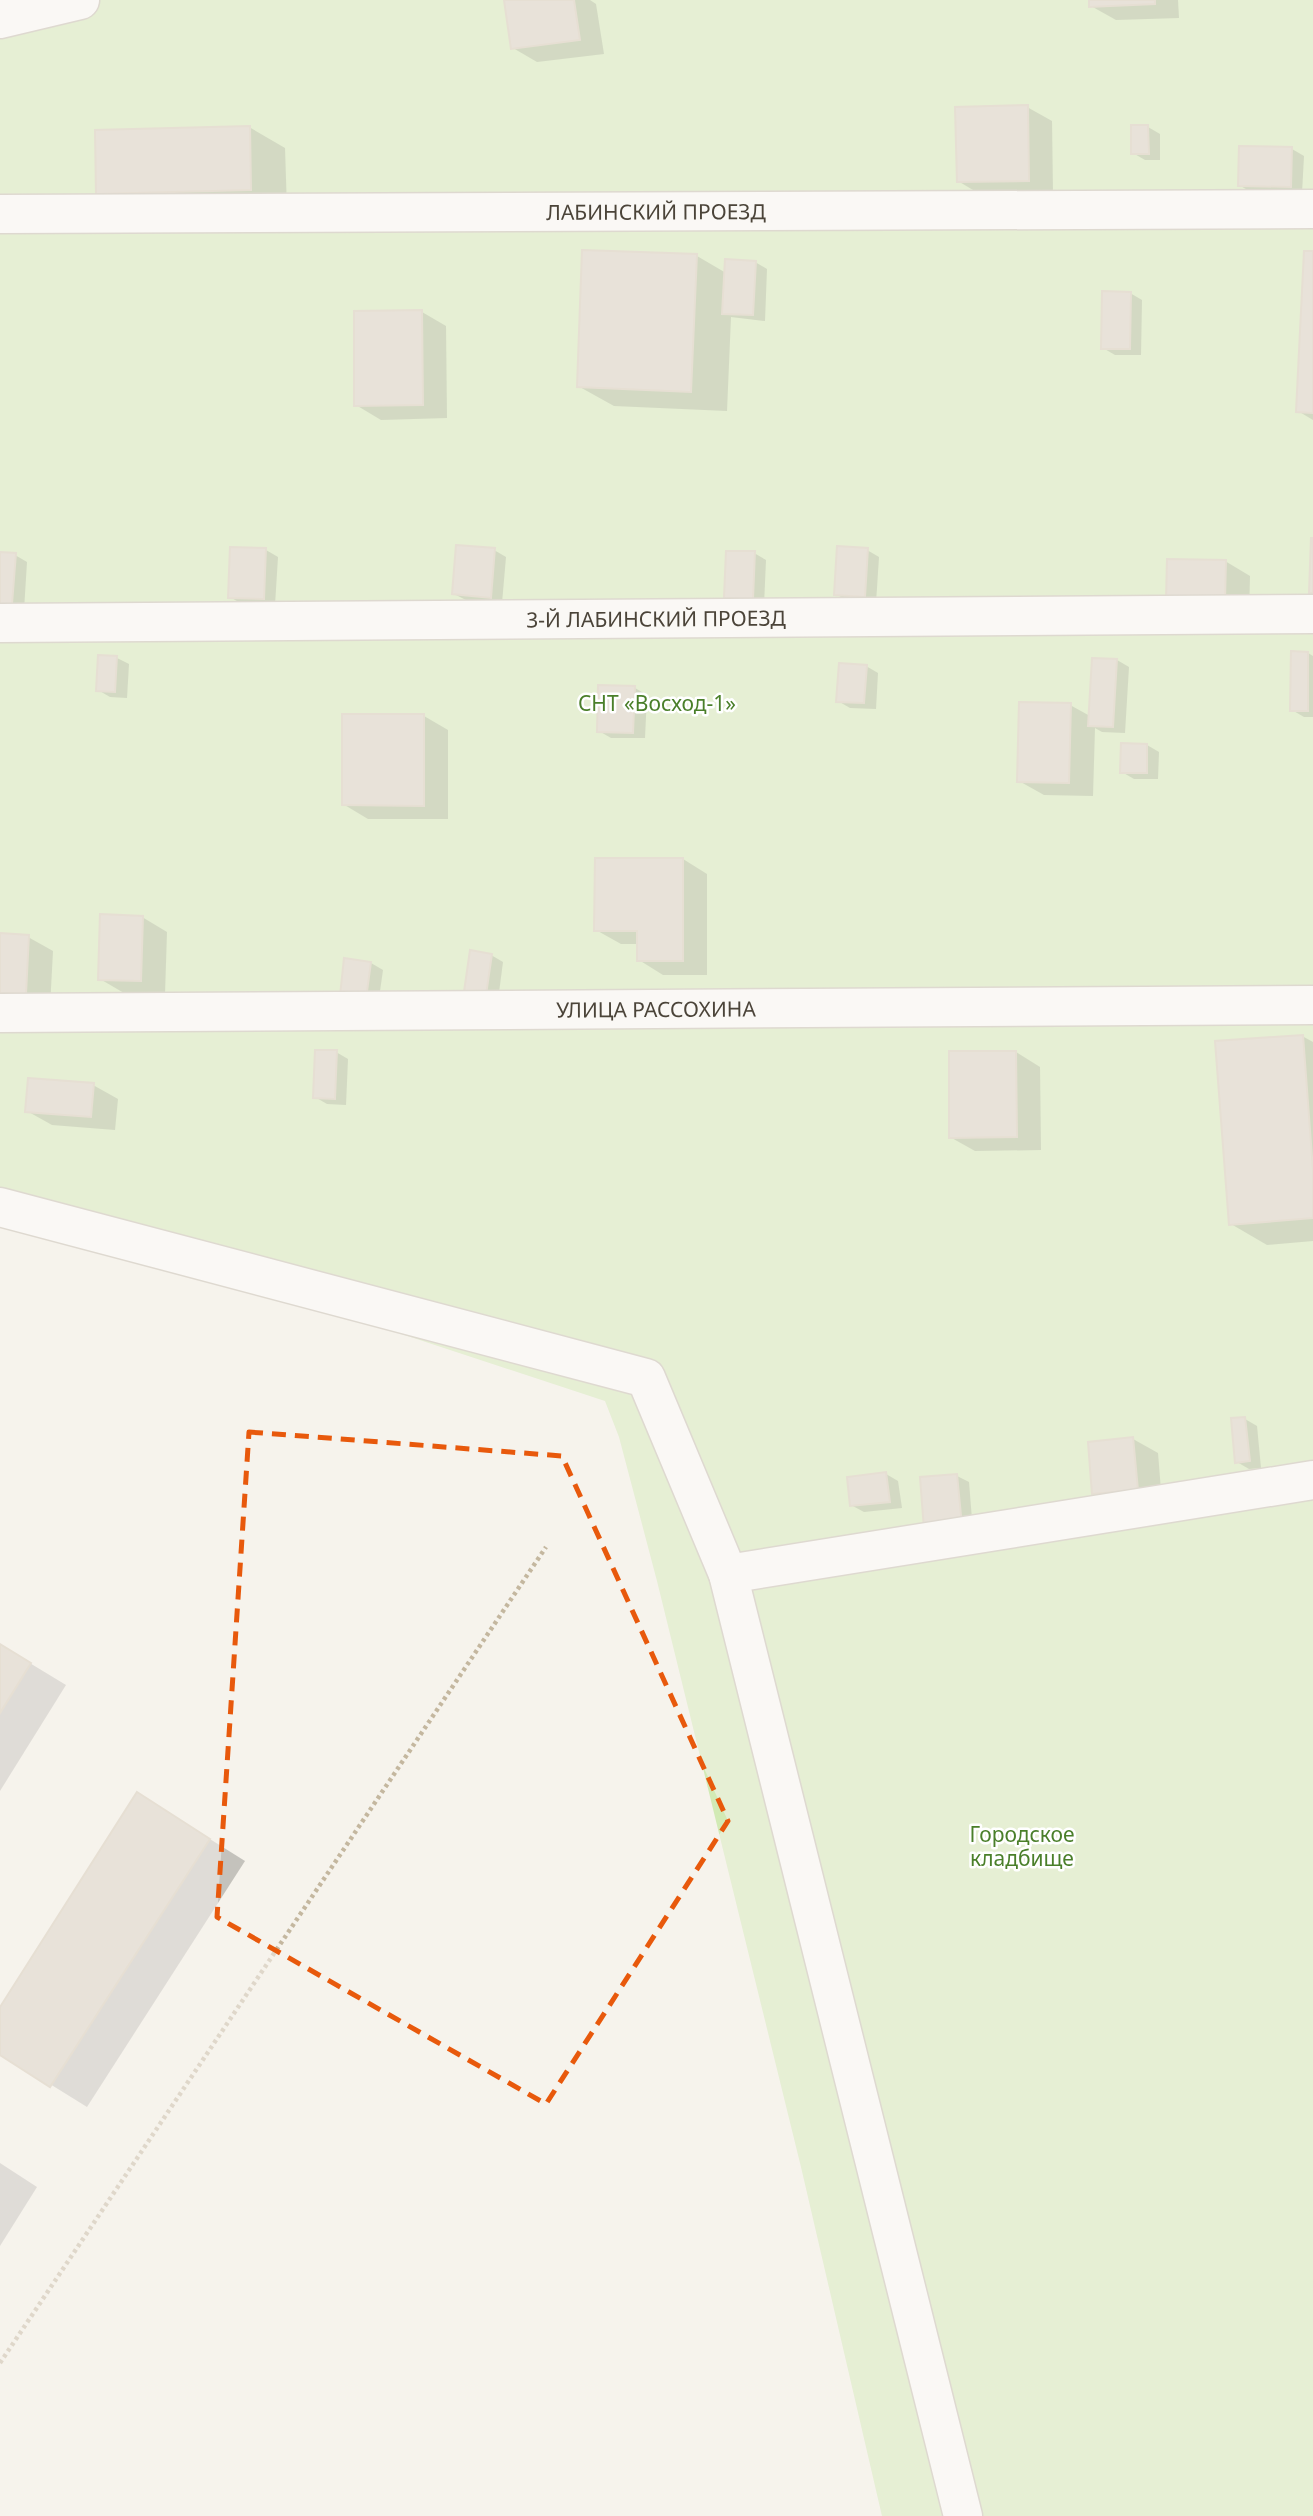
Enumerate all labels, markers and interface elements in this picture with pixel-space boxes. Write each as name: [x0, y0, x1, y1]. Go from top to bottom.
street label: ЛАБИНСКИЙ ПРОЕЗД: [546, 197, 767, 226]
street label: 3-Й ЛАБИНСКИЙ ПРОЕЗД: [526, 604, 787, 633]
park label: СНТ «Восход-1»: [578, 689, 736, 717]
street label: УЛИЦА РАССОХИНА: [556, 994, 756, 1024]
park label: Городское кладбище: [969, 1820, 1075, 1872]

